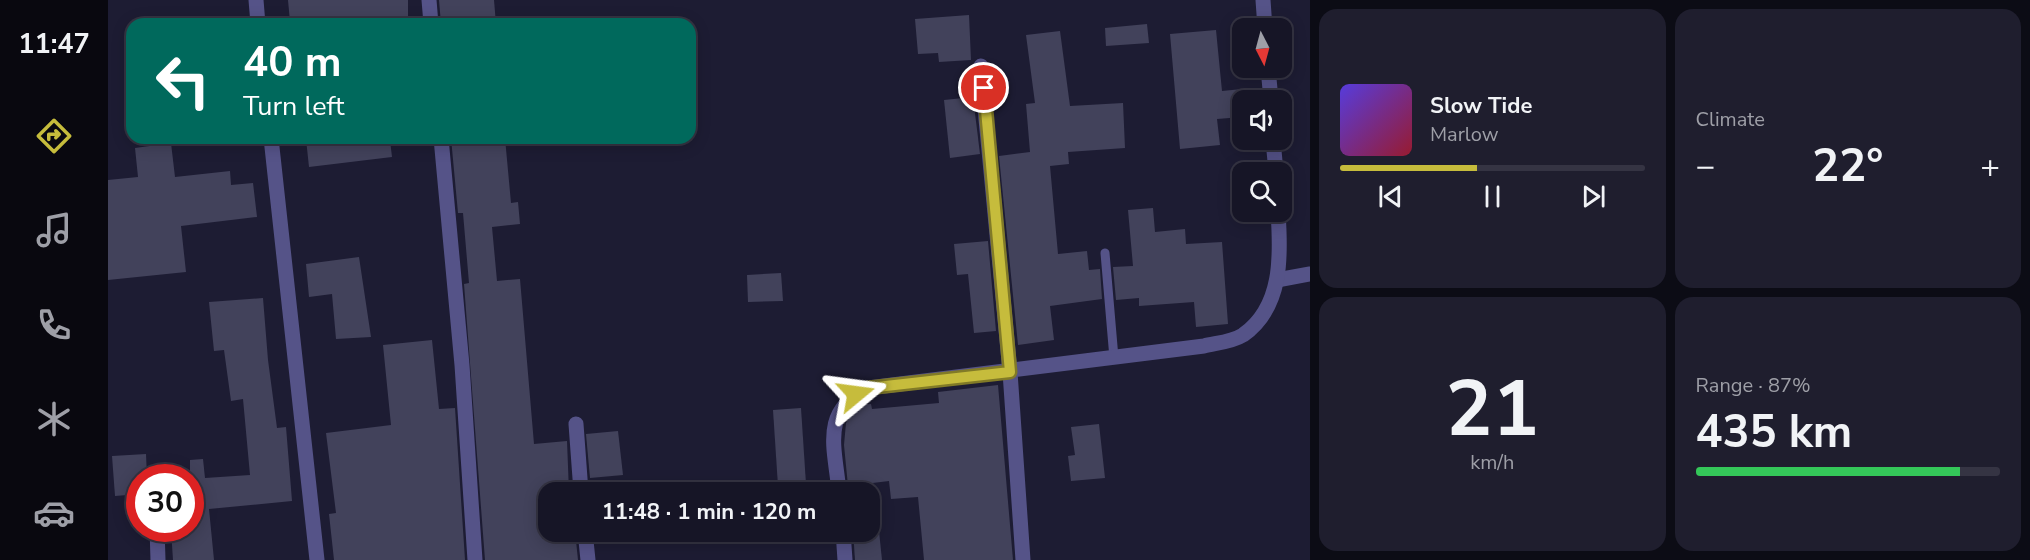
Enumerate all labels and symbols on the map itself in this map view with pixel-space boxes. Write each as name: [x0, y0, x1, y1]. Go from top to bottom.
north arrow: [1232, 18, 1292, 78]
pin: [958, 62, 1009, 113]
position arrow: [824, 362, 888, 426]
speed limit sign: 30: [126, 464, 204, 542]

